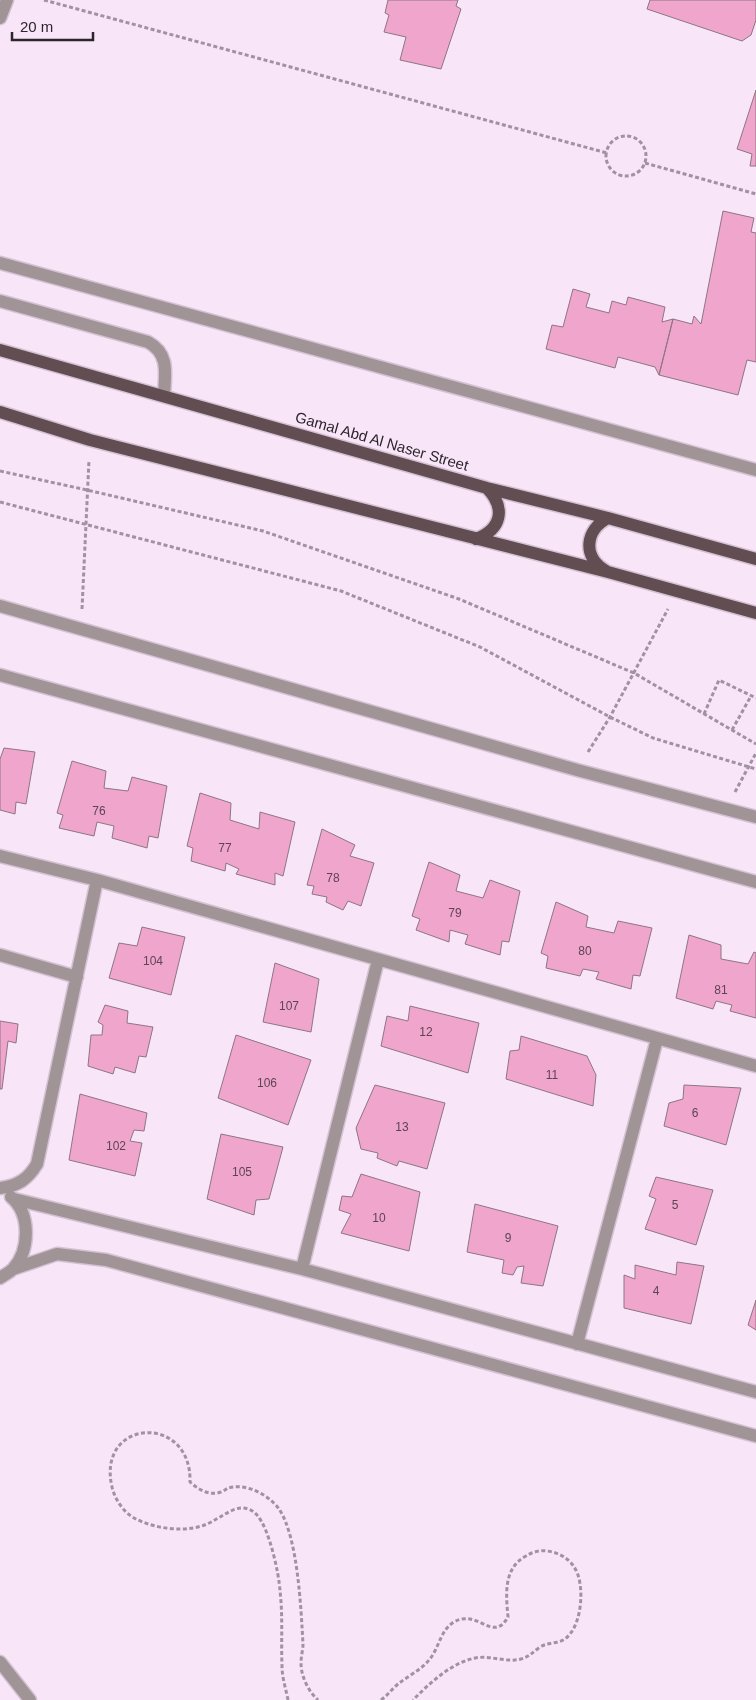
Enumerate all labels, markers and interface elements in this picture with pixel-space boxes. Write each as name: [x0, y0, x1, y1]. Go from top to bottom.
scale bar: [12, 10, 94, 42]
text: 20 m: [20, 18, 53, 35]
street label: Gamal Abd Al Naser Street: [293, 408, 471, 474]
house number: 76: [92, 804, 106, 818]
house number: 77: [218, 841, 232, 855]
house number: 78: [326, 871, 340, 885]
house number: 79: [448, 906, 462, 920]
house number: 80: [578, 944, 592, 958]
house number: 104: [143, 954, 163, 968]
house number: 81: [714, 983, 728, 997]
house number: 107: [279, 999, 299, 1013]
house number: 12: [419, 1025, 433, 1039]
house number: 11: [546, 1068, 559, 1082]
house number: 106: [257, 1076, 277, 1090]
house number: 6: [692, 1106, 699, 1120]
house number: 13: [395, 1120, 409, 1134]
house number: 102: [106, 1139, 126, 1153]
house number: 105: [232, 1165, 252, 1179]
house number: 5: [672, 1198, 679, 1212]
house number: 10: [372, 1211, 386, 1225]
house number: 9: [505, 1231, 512, 1245]
house number: 4: [653, 1284, 660, 1298]

